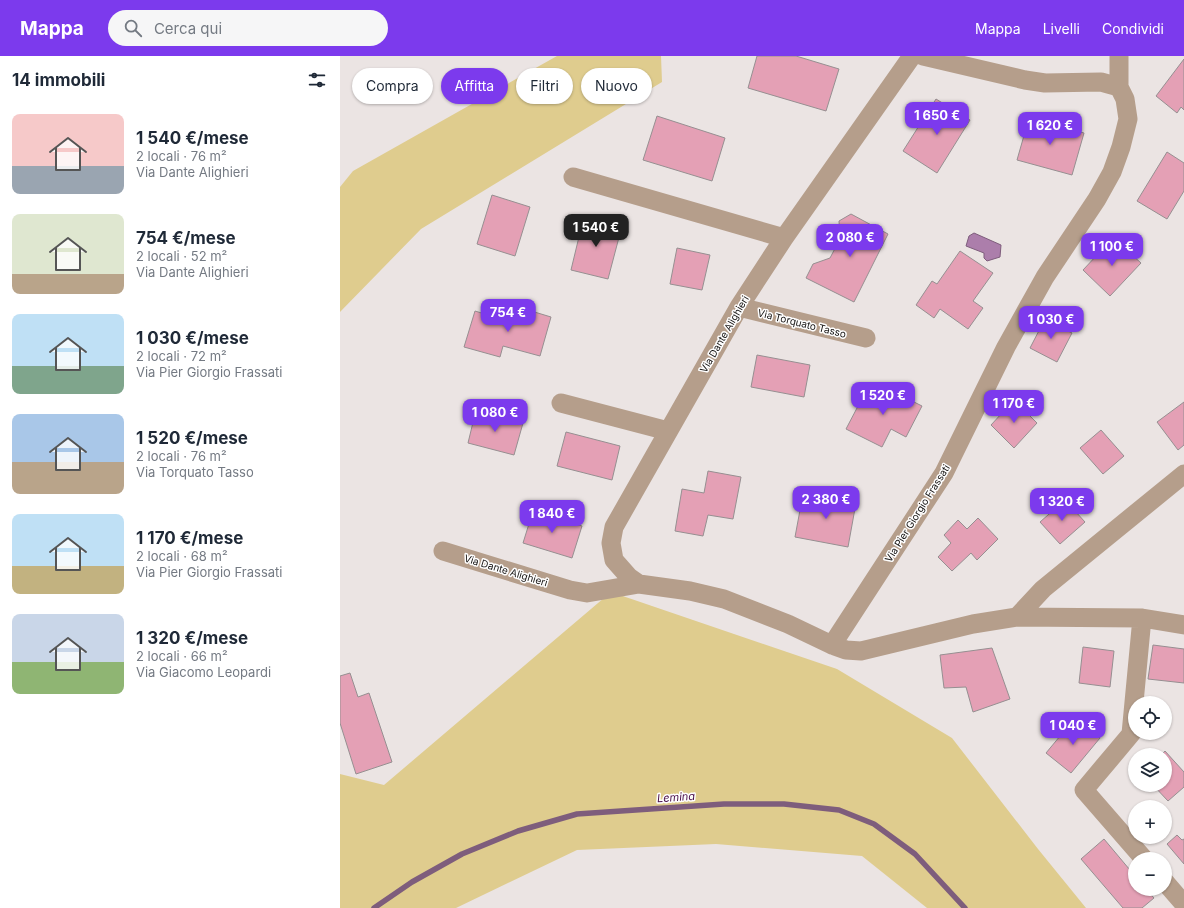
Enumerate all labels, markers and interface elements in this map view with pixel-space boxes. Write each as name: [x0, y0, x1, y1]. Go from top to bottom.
search box: [108, 10, 388, 46]
text: Mappa: [20, 17, 84, 40]
icon: search: [122, 17, 144, 39]
text: Cerca qui: [154, 19, 222, 38]
text: Mappa: [975, 20, 1021, 37]
text: Livelli: [1043, 20, 1080, 37]
text: Condividi: [1102, 20, 1164, 37]
chip: Compra: [352, 68, 433, 104]
chip: Affitta: [441, 68, 508, 104]
chip: Filtri: [516, 68, 573, 104]
chip: Nuovo: [581, 68, 652, 104]
icon: filters: [306, 69, 328, 91]
text: 14 immobili: [12, 70, 105, 90]
pin: 1 650 €: [900, 102, 974, 136]
text: 1 650 €: [914, 107, 960, 123]
pin: 1 620 €: [1013, 112, 1087, 146]
text: 1 620 €: [1027, 117, 1073, 133]
text: 1 540 €/mese: [136, 128, 249, 148]
icon: home: [44, 130, 92, 178]
text: 2 locali · 76 m²: [136, 148, 227, 164]
text: Via Dante Alighieri: [136, 164, 249, 180]
pin: 1 540 €: [559, 214, 633, 248]
text: 1 540 €: [573, 219, 619, 235]
pin: 2 080 €: [813, 224, 887, 258]
text: 754 €/mese: [136, 228, 236, 248]
text: 2 080 €: [825, 229, 875, 245]
icon: home: [44, 230, 92, 278]
pin: 1 100 €: [1075, 233, 1149, 267]
text: 1 100 €: [1090, 238, 1134, 254]
text: 2 locali · 52 m²: [136, 248, 227, 264]
text: Via Dante Alighieri: [136, 264, 249, 280]
street label: Via Dante Alighieri: [697, 293, 751, 375]
pin: 754 €: [480, 299, 536, 333]
text: 754 €: [490, 304, 526, 320]
street label: Via Torquato Tasso: [757, 306, 847, 340]
pin: 1 030 €: [1014, 306, 1088, 340]
text: 1 030 €: [1028, 311, 1074, 327]
text: 1 030 €/mese: [136, 328, 249, 348]
icon: home: [44, 330, 92, 378]
text: 2 locali · 72 m²: [136, 348, 227, 364]
text: Via Pier Giorgio Frassati: [136, 364, 282, 380]
pin: 1 520 €: [846, 382, 920, 416]
text: 1 520 €: [860, 387, 906, 403]
pin: 1 170 €: [977, 390, 1051, 424]
text: 1 170 €: [993, 395, 1035, 411]
pin: 1 080 €: [458, 399, 532, 433]
text: 1 080 €: [472, 404, 518, 420]
text: 1 520 €/mese: [136, 428, 248, 448]
icon: home: [44, 430, 92, 478]
text: 2 locali · 76 m²: [136, 448, 227, 464]
street label: Via Pier Giorgio Frassati: [882, 462, 952, 564]
text: Via Torquato Tasso: [136, 464, 254, 480]
pin: 2 380 €: [789, 486, 863, 520]
pin: 1 320 €: [1025, 488, 1099, 522]
text: 2 380 €: [802, 491, 850, 507]
text: 1 320 €: [1039, 493, 1085, 509]
pin: 1 840 €: [515, 500, 589, 534]
text: 1 840 €: [529, 505, 575, 521]
text: 1 170 €/mese: [136, 528, 243, 548]
icon: home: [44, 530, 92, 578]
text: 2 locali · 68 m²: [136, 548, 228, 564]
street label: Via Dante Alighieri: [463, 552, 549, 588]
text: Via Pier Giorgio Frassati: [136, 564, 282, 580]
text: 1 320 €/mese: [136, 628, 248, 648]
icon: home: [44, 630, 92, 678]
text: 2 locali · 66 m²: [136, 648, 228, 664]
text: Via Giacomo Leopardi: [136, 664, 271, 680]
map controls: [1128, 696, 1172, 896]
button: locate: [1128, 696, 1172, 740]
pin: 1 040 €: [1036, 712, 1110, 746]
text: 1 040 €: [1050, 717, 1097, 733]
button: layers: [1128, 748, 1172, 792]
water label: Lemina: [656, 789, 696, 805]
button: +: [1128, 800, 1172, 844]
button: −: [1128, 852, 1172, 896]

